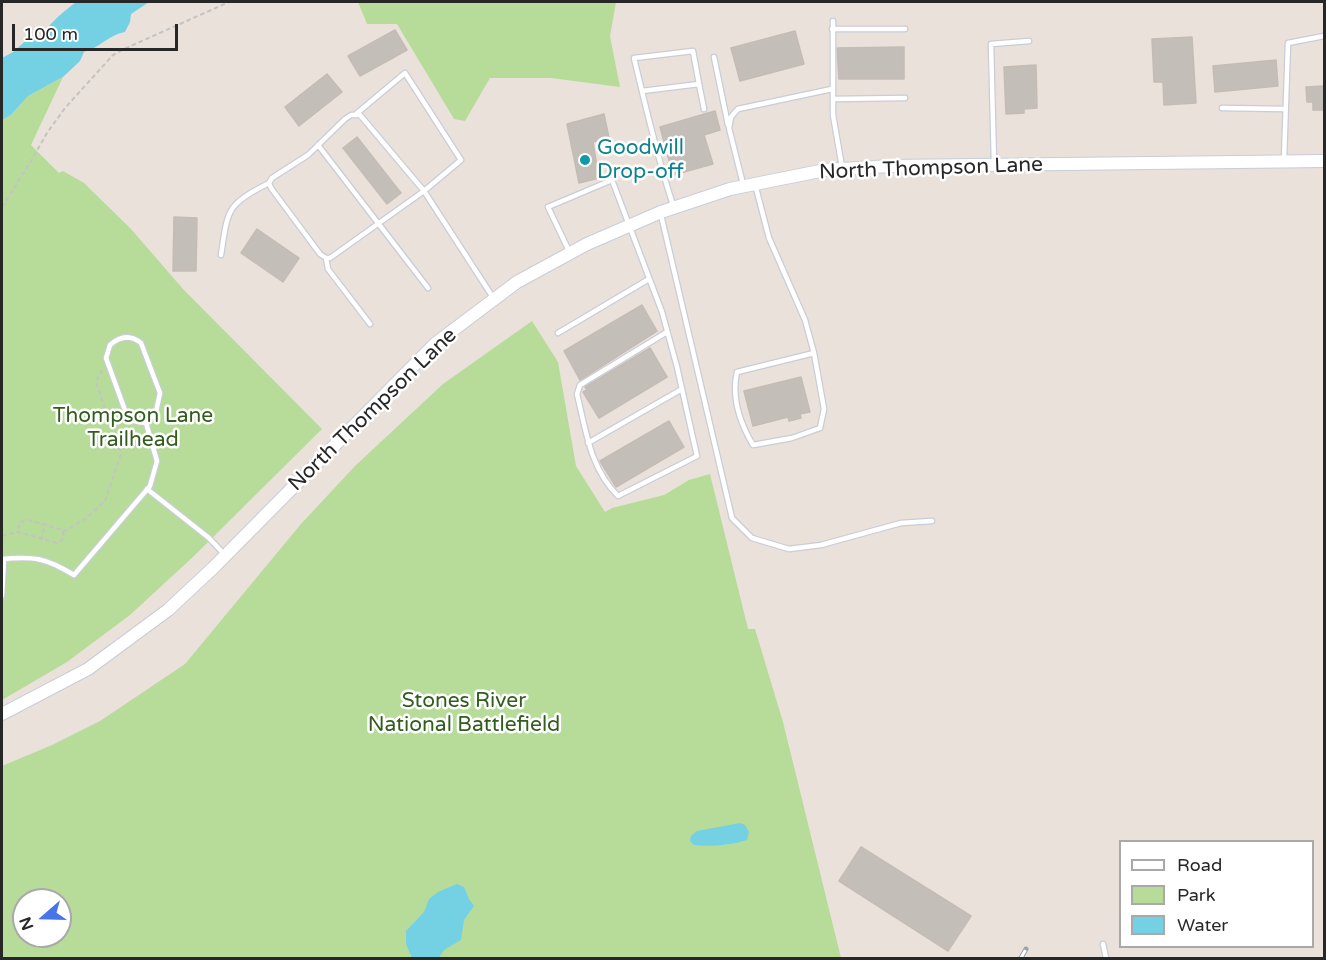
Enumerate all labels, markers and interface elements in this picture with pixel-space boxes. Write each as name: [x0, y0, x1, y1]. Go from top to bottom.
scale bar: [15, 12, 182, 50]
text: 100 m: [23, 23, 78, 45]
place label: Goodwill Drop-off: [597, 135, 684, 185]
street label: North Thompson Lane: [819, 152, 1043, 186]
marker: Goodwill Drop-off: [578, 153, 592, 167]
street label: North Thompson Lane: [284, 323, 462, 497]
park label: Thompson Lane Trailhead: [53, 403, 213, 453]
park label: Stones River National Battlefield: [368, 688, 560, 738]
legend: [1119, 840, 1314, 948]
text: Road: [1177, 854, 1222, 876]
text: Park: [1177, 884, 1215, 906]
north arrow: [12, 888, 72, 948]
text: N: [15, 914, 39, 933]
text: Water: [1177, 914, 1228, 936]

